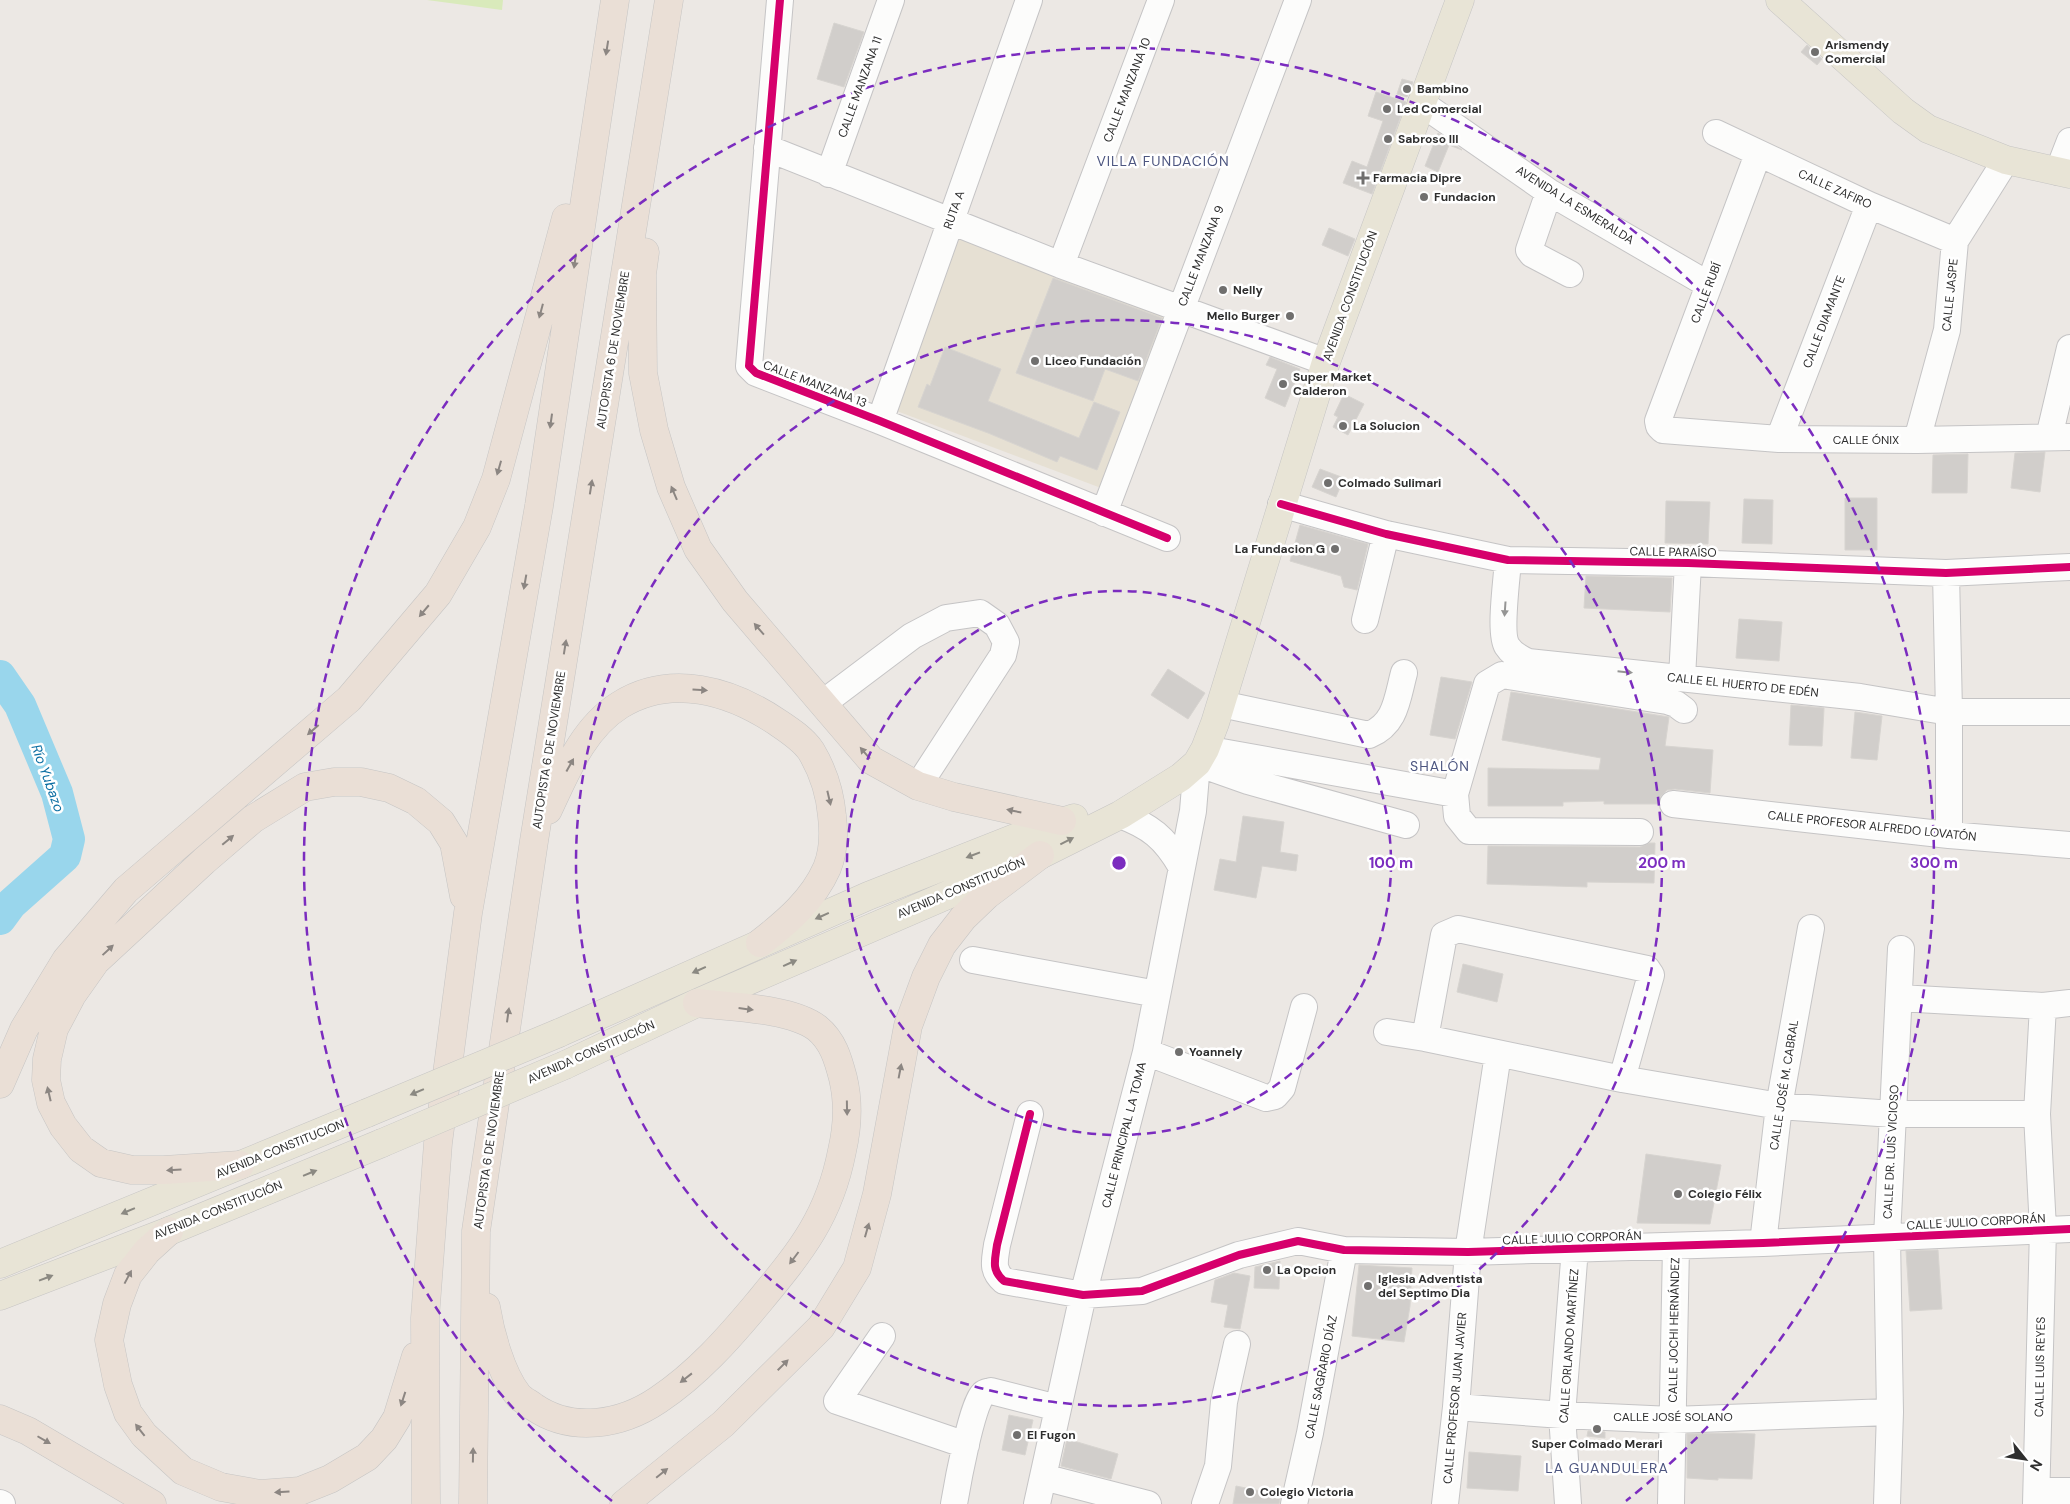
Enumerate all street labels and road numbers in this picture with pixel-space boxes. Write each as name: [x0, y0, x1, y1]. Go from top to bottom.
street label: CALLE MANZANA 11: [834, 34, 886, 140]
street label: CALLE MANZANA 10: [1100, 35, 1154, 145]
street label: AVENIDA LA ESMERALDA: [1513, 162, 1637, 248]
street label: CALLE ZAFIRO: [1796, 166, 1874, 212]
street label: RUTA A: [940, 188, 968, 231]
street label: CALLE MANZANA 9: [1174, 203, 1228, 309]
street label: AVENIDA CONSTITUCIÓN: [1319, 229, 1381, 363]
street label: CALLE JASPE: [1938, 257, 1962, 332]
street label: CALLE RUBÍ: [1687, 260, 1725, 326]
street label: AUTOPISTA 6 DE NOVIEMBRE: [593, 270, 633, 430]
street label: CALLE DIAMANTE: [1799, 273, 1849, 371]
street label: CALLE MANZANA 13: [761, 357, 869, 411]
street label: CALLE ÓNIX: [1833, 432, 1899, 448]
street label: CALLE PARAÍSO: [1629, 543, 1717, 561]
street label: CALLE EL HUERTO DE EDÉN: [1666, 669, 1820, 701]
street label: AUTOPISTA 6 DE NOVIEMBRE: [529, 670, 569, 830]
street label: CALLE PROFESOR ALFREDO LOVATÓN: [1767, 807, 1977, 845]
street label: AVENIDA CONSTITUCIÓN: [895, 854, 1027, 922]
street label: AVENIDA CONSTITUCIÓN: [525, 1017, 657, 1087]
street label: CALLE JOSÉ M. CABRAL: [1766, 1019, 1802, 1151]
street label: CALLE PRINCIPAL LA TOMA: [1098, 1060, 1150, 1210]
street label: AUTOPISTA 6 DE NOVIEMBRE: [470, 1070, 508, 1230]
street label: CALLE DR. LUIS VICIOSO: [1879, 1084, 1903, 1220]
street label: AVENIDA CONSTITUCION: [213, 1116, 347, 1182]
street label: AVENIDA CONSTITUCIÓN: [151, 1177, 285, 1243]
street label: CALLE JULIO CORPORÁN: [1906, 1210, 2046, 1234]
street label: CALLE JULIO CORPORÁN: [1502, 1228, 1642, 1248]
street label: CALLE JOCHI HERNÁNDEZ: [1665, 1257, 1683, 1403]
street label: CALLE ORLANDO MARTÍNEZ: [1556, 1268, 1582, 1424]
street label: CALLE PROFESOR JUAN JAVIER: [1440, 1311, 1470, 1485]
street label: CALLE SAGRARIO DÍAZ: [1301, 1314, 1341, 1440]
street label: CALLE LUIS REYES: [2031, 1317, 2049, 1417]
street label: CALLE JOSÉ SOLANO: [1613, 1409, 1733, 1425]

